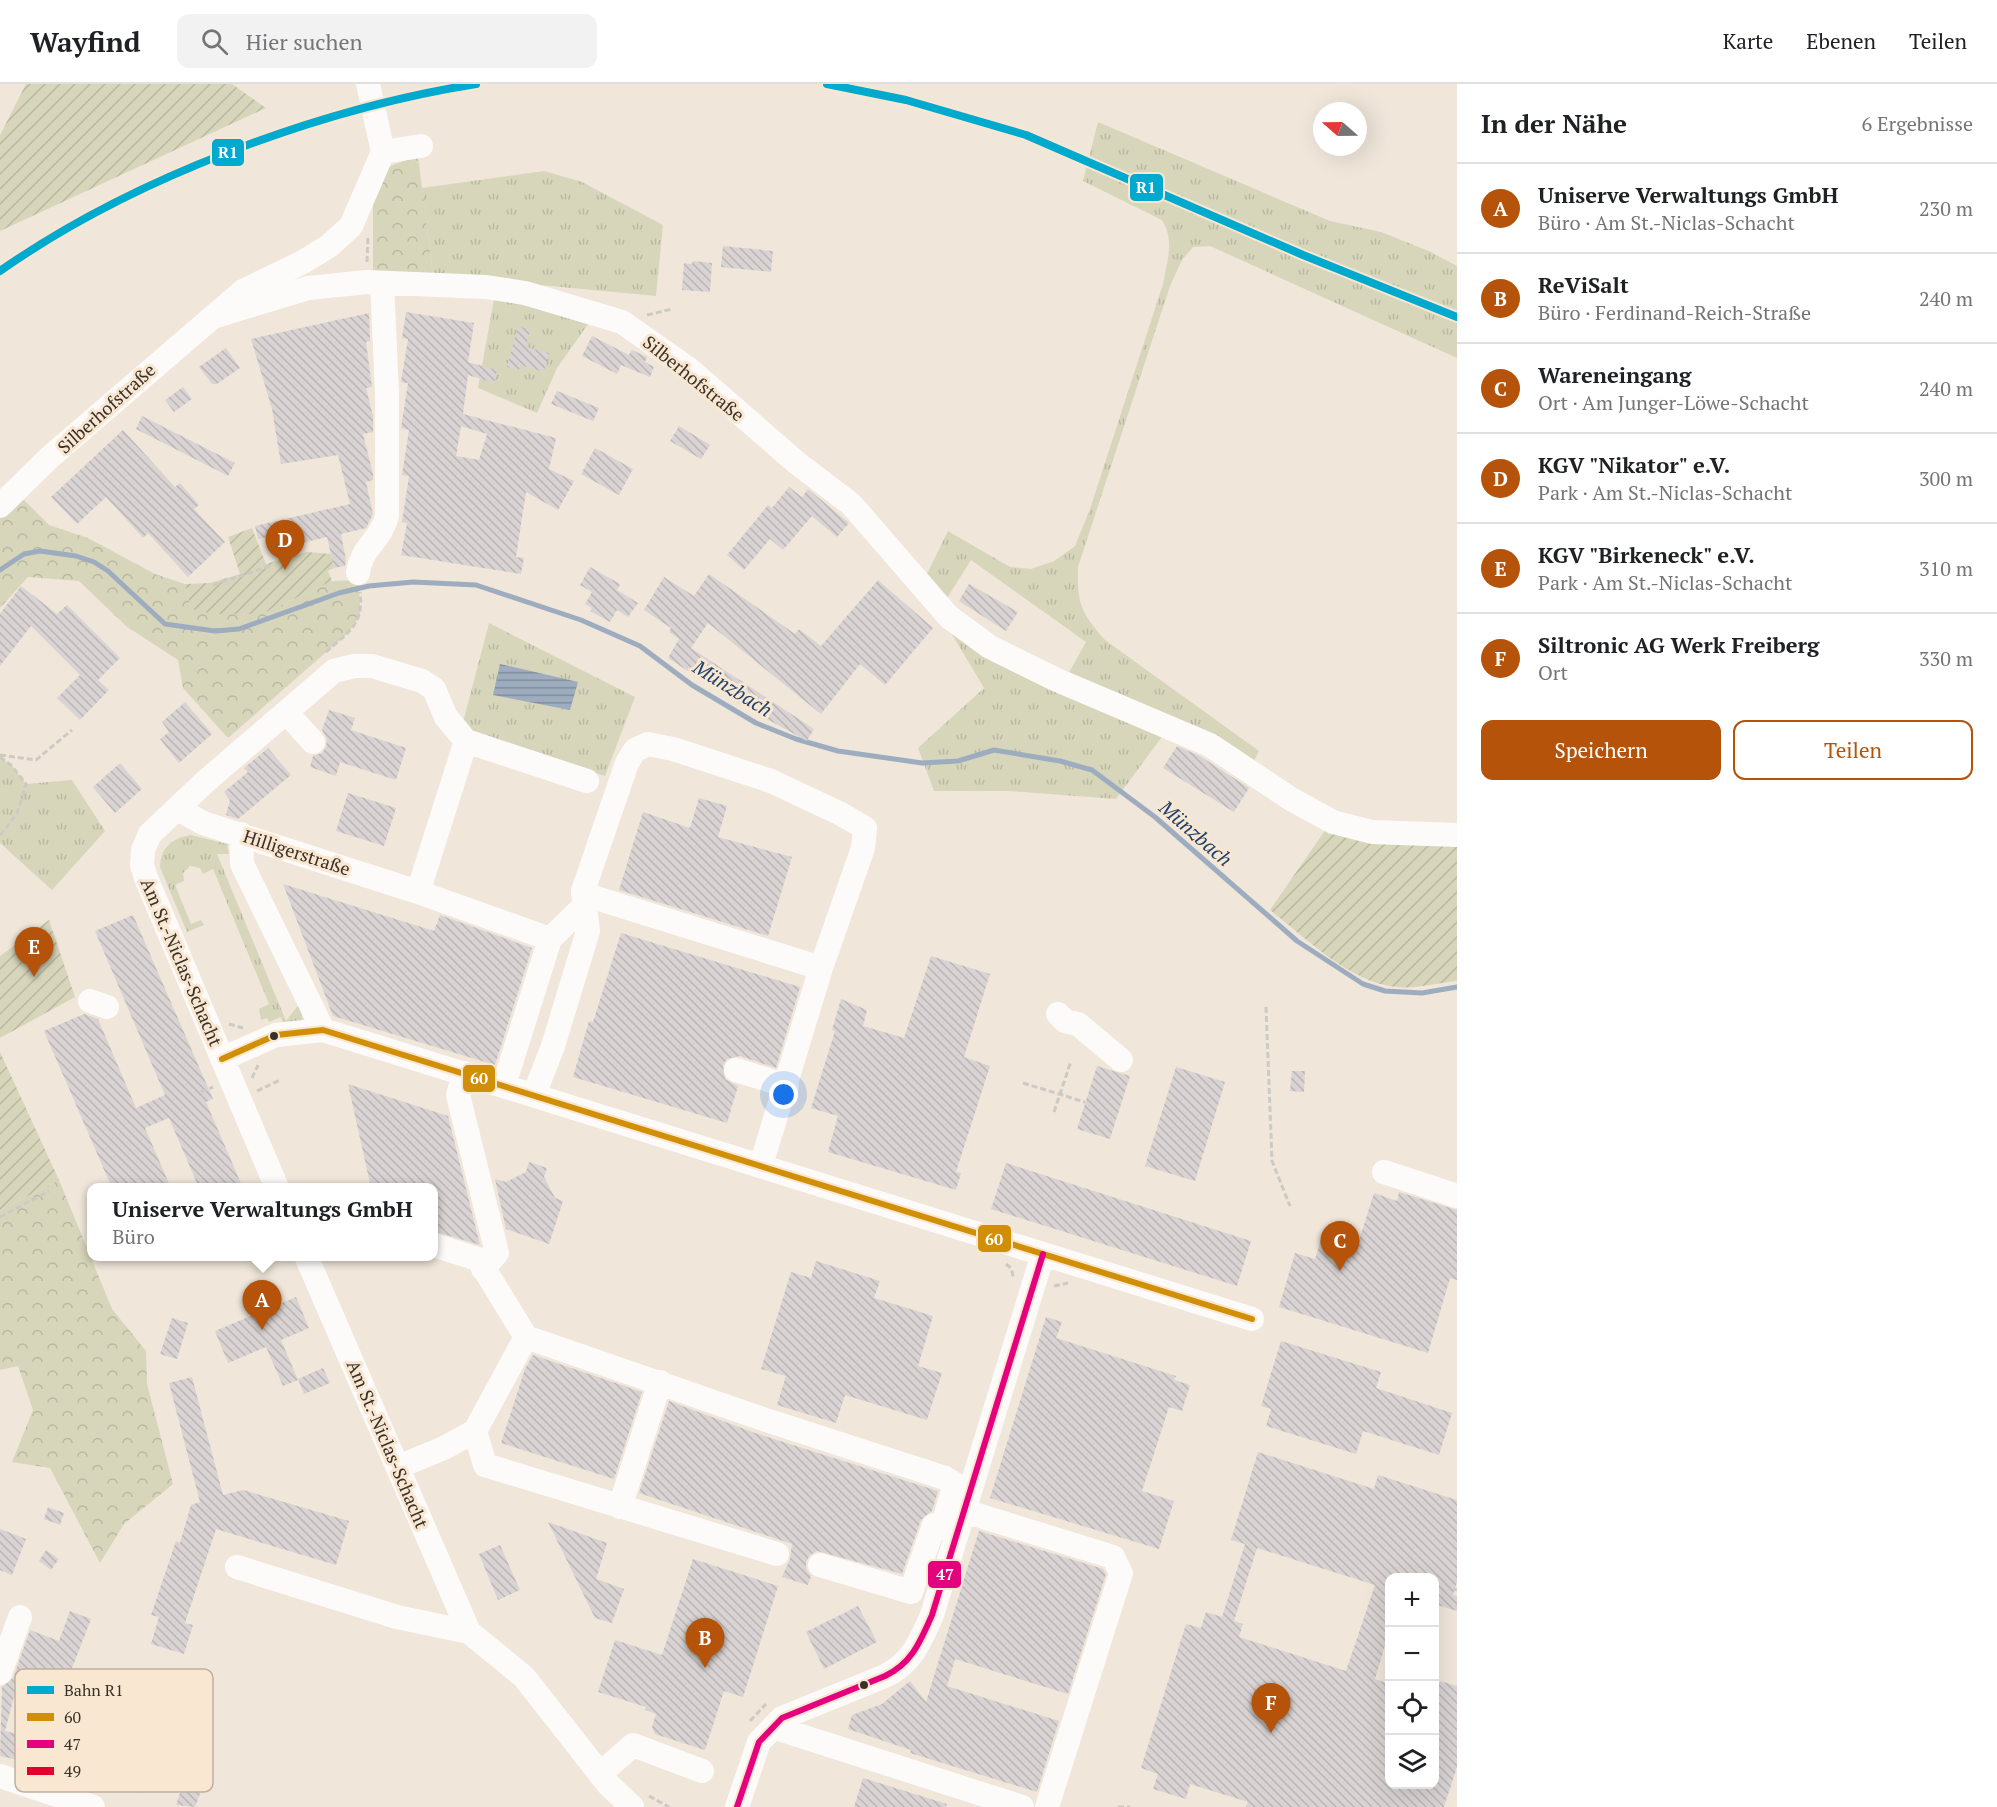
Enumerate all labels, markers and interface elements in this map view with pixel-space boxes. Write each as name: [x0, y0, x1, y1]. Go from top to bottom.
search box: [177, 14, 597, 68]
text: Wayfind: [30, 23, 141, 60]
icon: search: [198, 25, 231, 58]
text: Hier suchen: [246, 27, 363, 56]
text: Karte: [1723, 27, 1773, 55]
text: Ebenen: [1806, 27, 1876, 55]
text: Teilen: [1909, 27, 1967, 55]
north arrow: [1313, 102, 1367, 156]
text: In der Nähe: [1481, 106, 1627, 140]
text: 6 Ergebnisse: [1861, 110, 1973, 137]
line badge: R1: [211, 138, 245, 167]
text: R1: [218, 141, 238, 163]
line badge: R1: [1129, 173, 1164, 202]
text: R1: [1136, 176, 1156, 198]
text: Uniserve Verwaltungs GmbH: [1538, 180, 1838, 209]
text: A: [1493, 195, 1508, 222]
text: 230 m: [1919, 195, 1973, 222]
text: Büro · Am St.-Niclas-Schacht: [1538, 209, 1795, 236]
text: ReViSalt: [1538, 270, 1629, 299]
text: B: [1494, 285, 1507, 312]
text: 240 m: [1919, 285, 1973, 312]
text: Büro · Ferdinand-Reich-Straße: [1538, 299, 1811, 326]
street label: Silberhofstraße: [638, 330, 750, 426]
street label: Silberhofstraße: [52, 358, 160, 458]
text: Wareneingang: [1538, 360, 1691, 389]
text: C: [1494, 375, 1507, 402]
text: 240 m: [1919, 375, 1973, 402]
text: Ort · Am Junger-Löwe-Schacht: [1538, 389, 1809, 416]
text: KGV "Nikator" e.V.: [1538, 450, 1730, 479]
text: D: [1493, 465, 1508, 492]
text: 300 m: [1919, 465, 1973, 492]
text: Park · Am St.-Niclas-Schacht: [1538, 479, 1792, 506]
pin: D: [266, 520, 304, 570]
text: KGV "Birkeneck" e.V.: [1538, 540, 1755, 569]
text: E: [1494, 555, 1507, 582]
text: 310 m: [1919, 555, 1973, 582]
text: Park · Am St.-Niclas-Schacht: [1538, 569, 1792, 596]
text: Siltronic AG Werk Freiberg: [1538, 630, 1820, 659]
text: F: [1495, 645, 1506, 672]
text: 330 m: [1919, 645, 1973, 672]
water label: Münzbach: [688, 653, 778, 723]
text: Ort: [1538, 659, 1568, 686]
button: Speichern: [1481, 720, 1721, 780]
button: Teilen: [1733, 720, 1973, 780]
water label: Münzbach: [1153, 793, 1238, 872]
street label: Hilligerstraße: [240, 823, 354, 881]
street label: Am St.-Niclas-Schacht: [136, 874, 228, 1050]
pin: E: [15, 928, 54, 977]
unlabelled marker: [268, 1030, 280, 1042]
line badge: 60: [462, 1064, 496, 1093]
text: 60: [470, 1067, 488, 1089]
your location: [769, 1080, 798, 1109]
popup: [87, 1183, 438, 1261]
text: Uniserve Verwaltungs GmbH: [112, 1194, 413, 1223]
pin: C: [1320, 1222, 1360, 1271]
text: Büro: [112, 1223, 155, 1250]
line badge: 60: [977, 1224, 1012, 1253]
text: 60: [985, 1228, 1003, 1250]
pin: A: [242, 1280, 282, 1330]
street label: Am St.-Niclas-Schacht: [342, 1356, 434, 1532]
line badge: 47: [927, 1560, 962, 1589]
text: 47: [936, 1563, 954, 1585]
map controls: [1385, 1573, 1439, 1789]
button: +: [1385, 1573, 1439, 1627]
pin: B: [686, 1618, 724, 1668]
button: −: [1385, 1627, 1439, 1681]
legend: [15, 1669, 213, 1792]
text: Bahn R1: [64, 1679, 123, 1701]
unlabelled marker: [858, 1679, 870, 1691]
button: locate: [1385, 1681, 1439, 1735]
pin: F: [1252, 1684, 1290, 1733]
text: 60: [64, 1706, 81, 1728]
text: 47: [64, 1733, 81, 1755]
button: layers: [1385, 1735, 1439, 1789]
text: 49: [64, 1760, 81, 1782]

